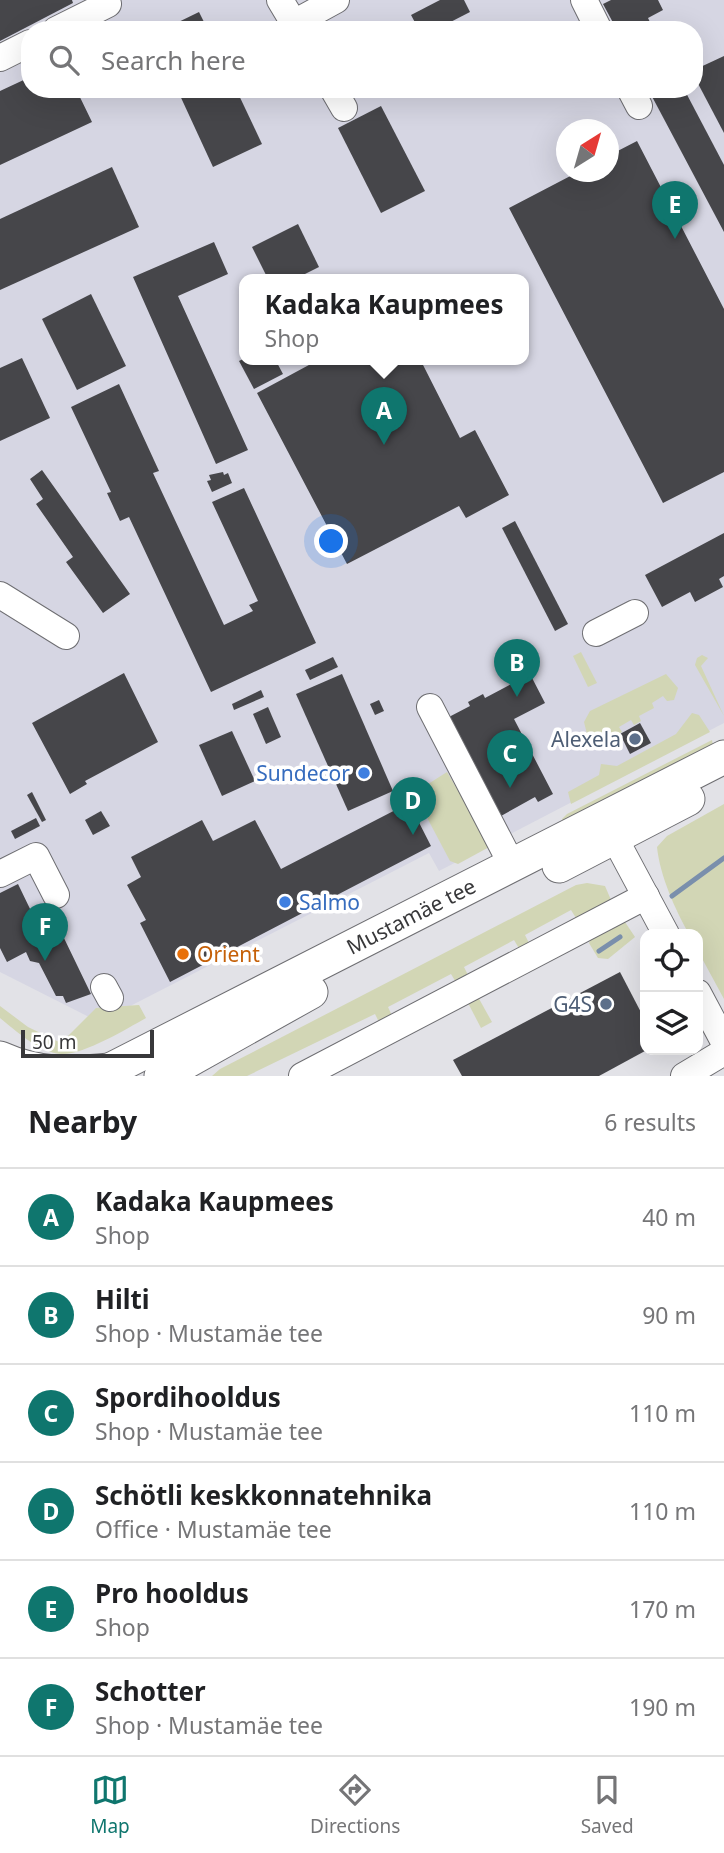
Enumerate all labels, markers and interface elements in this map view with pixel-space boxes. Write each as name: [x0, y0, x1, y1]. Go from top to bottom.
search box: [21, 21, 703, 98]
icon: search: [45, 41, 83, 79]
text: Search here: [101, 42, 246, 78]
north arrow: [556, 119, 619, 182]
pin: E: [652, 181, 698, 239]
popup: [239, 274, 529, 365]
text: Kadaka Kaupmees: [265, 286, 503, 322]
text: Shop: [265, 322, 319, 354]
pin: A: [361, 387, 407, 445]
your location: [314, 524, 348, 558]
pin: B: [494, 639, 540, 697]
place label: Alexela: [551, 725, 621, 753]
pin: C: [487, 730, 533, 788]
marker: Alexela: [627, 731, 643, 747]
place label: Sundecor: [256, 759, 350, 787]
marker: Sundecor: [356, 765, 372, 781]
pin: D: [390, 777, 436, 835]
street label: Mustamäe tee: [342, 871, 480, 961]
place label: Salmo: [299, 888, 360, 916]
marker: Salmo: [277, 894, 293, 910]
pin: F: [22, 903, 68, 961]
map controls: [640, 929, 703, 1055]
button: locate: [640, 929, 703, 992]
place label: Orient: [197, 940, 260, 968]
marker: Orient: [175, 946, 191, 962]
place label: G4S: [553, 990, 592, 1018]
button: layers: [640, 992, 703, 1055]
marker: G4S: [598, 996, 614, 1012]
scale bar: [21, 1027, 154, 1059]
text: 50 m: [32, 1029, 76, 1055]
text: Nearby: [28, 1101, 137, 1142]
text: 6 results: [604, 1106, 696, 1138]
text: Kadaka Kaupmees: [95, 1183, 334, 1219]
text: A: [43, 1201, 59, 1233]
text: 40 m: [642, 1201, 696, 1233]
text: Shop: [95, 1219, 150, 1251]
text: Hilti: [95, 1281, 149, 1317]
text: B: [43, 1299, 59, 1331]
text: 90 m: [642, 1299, 696, 1331]
text: Shop · Mustamäe tee: [95, 1317, 323, 1349]
text: Spordihooldus: [95, 1379, 281, 1415]
text: C: [44, 1397, 58, 1429]
text: 110 m: [629, 1397, 696, 1429]
text: Shop · Mustamäe tee: [95, 1415, 323, 1447]
text: Schötli keskkonnatehnika: [95, 1477, 432, 1513]
text: D: [43, 1495, 59, 1527]
text: 110 m: [629, 1495, 696, 1527]
text: Office · Mustamäe tee: [95, 1513, 332, 1545]
text: Pro hooldus: [95, 1575, 249, 1611]
text: E: [45, 1593, 57, 1625]
text: 170 m: [629, 1593, 696, 1625]
text: Shop: [95, 1611, 150, 1643]
text: Schotter: [95, 1673, 206, 1709]
text: F: [45, 1691, 57, 1723]
text: 190 m: [629, 1691, 696, 1723]
text: Shop · Mustamäe tee: [95, 1709, 323, 1741]
tab: Map: [90, 1771, 130, 1839]
tab: Directions: [310, 1771, 400, 1839]
tab: Saved: [581, 1771, 634, 1839]

